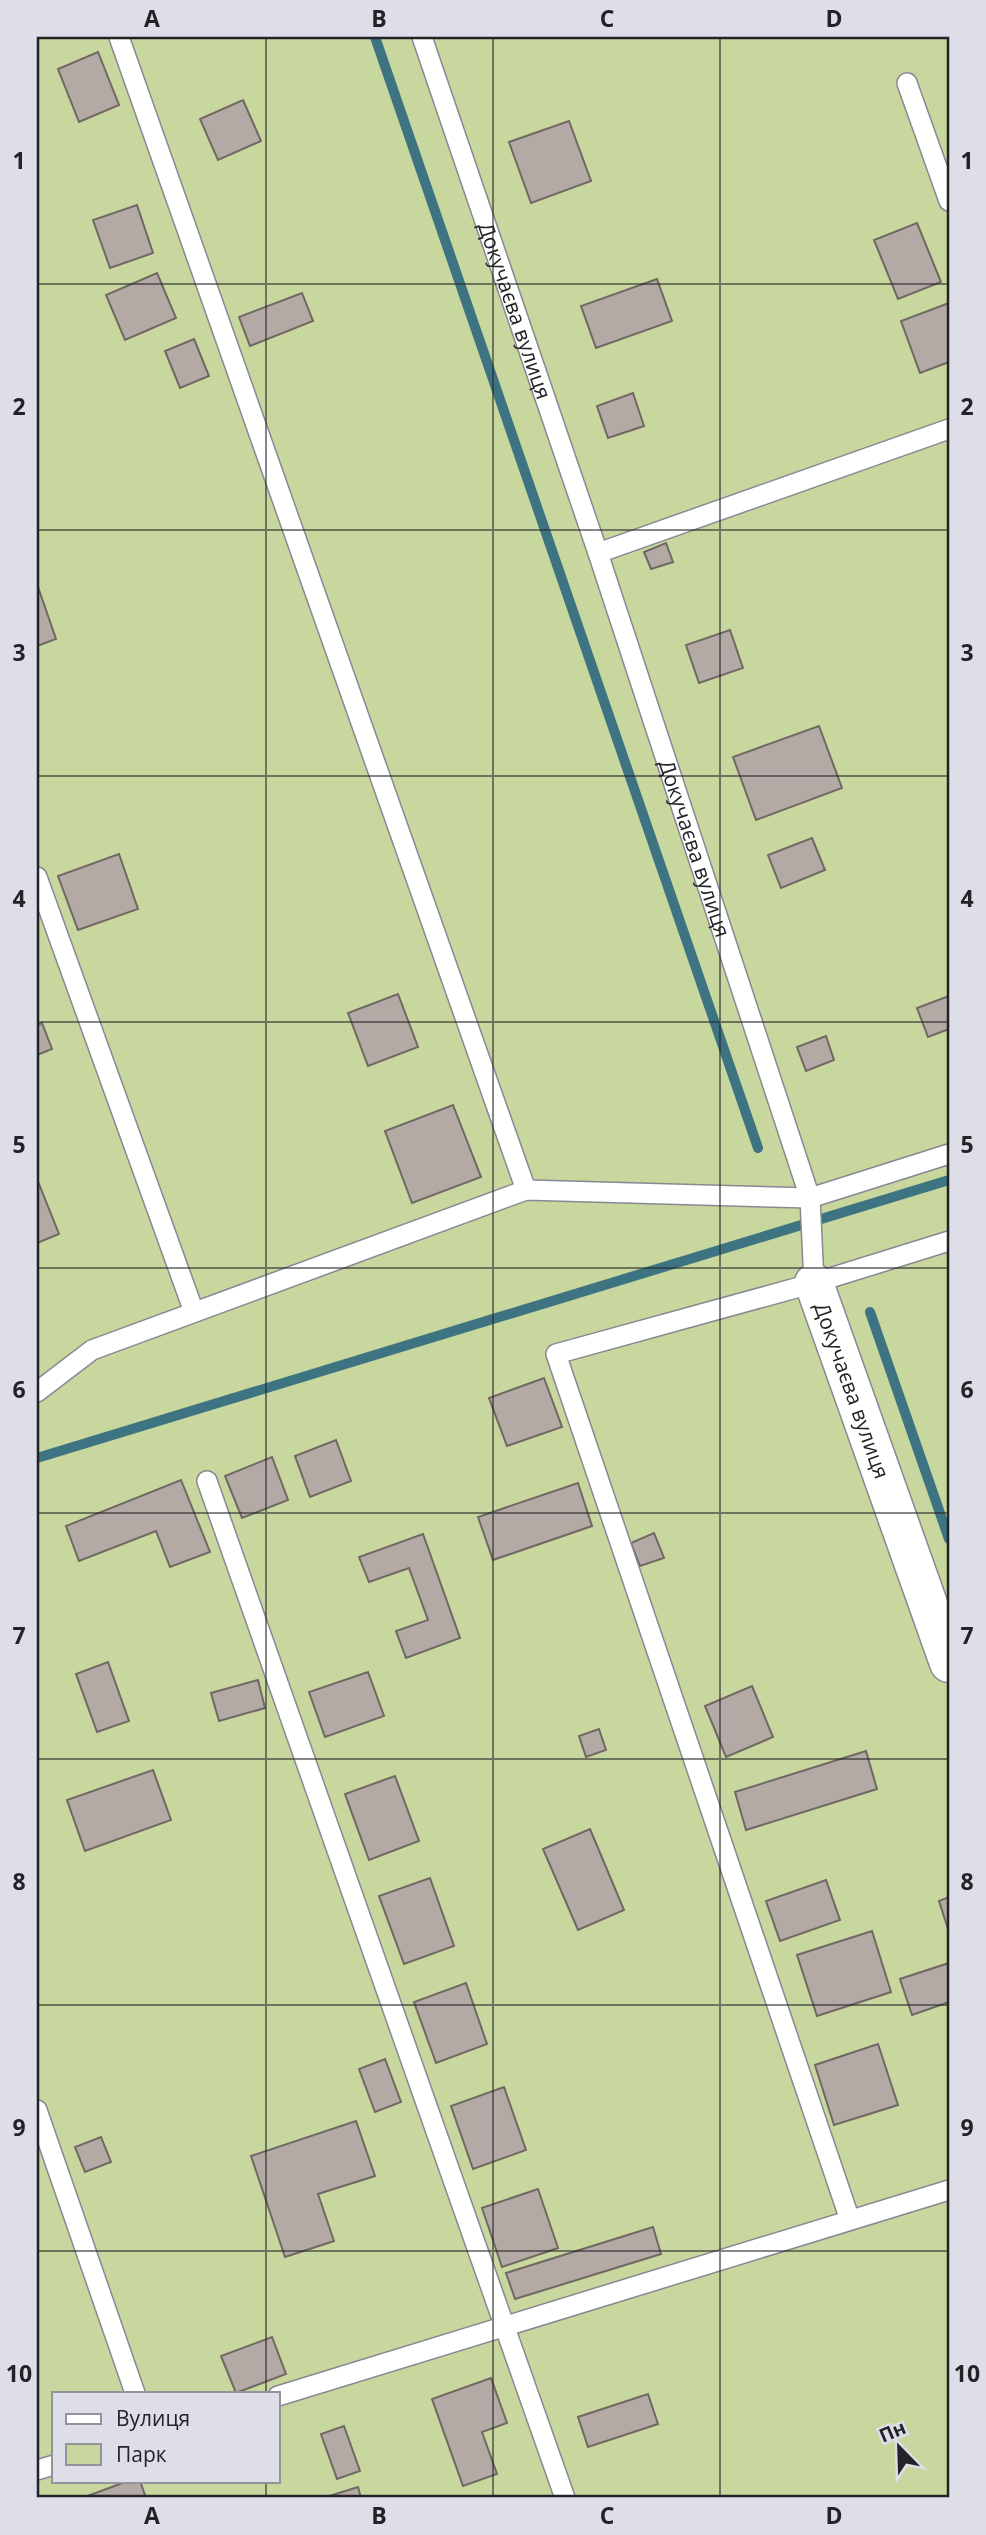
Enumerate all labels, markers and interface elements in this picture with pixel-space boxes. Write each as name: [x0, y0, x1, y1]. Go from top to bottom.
text: A: [144, 2, 160, 34]
text: B: [371, 2, 387, 34]
text: C: [600, 2, 614, 34]
text: D: [825, 2, 843, 34]
text: 1: [12, 144, 26, 176]
text: 1: [960, 144, 974, 176]
street label: Докучаєва вулиця: [472, 218, 558, 403]
text: 2: [12, 390, 26, 422]
text: 2: [960, 390, 974, 422]
text: 3: [12, 636, 26, 668]
text: 3: [960, 636, 974, 668]
street label: Докучаєва вулиця: [653, 756, 737, 941]
text: 4: [12, 882, 26, 914]
text: 4: [960, 882, 974, 914]
text: 5: [12, 1128, 26, 1160]
text: 5: [960, 1128, 974, 1160]
street label: Докучаєва вулиця: [808, 1298, 896, 1482]
text: 6: [12, 1373, 26, 1405]
text: 6: [960, 1373, 974, 1405]
text: 7: [12, 1619, 26, 1651]
text: 7: [960, 1619, 974, 1651]
text: 8: [12, 1865, 26, 1897]
text: 8: [960, 1865, 974, 1897]
text: 9: [12, 2111, 26, 2143]
text: 9: [960, 2111, 974, 2143]
text: 10: [6, 2357, 32, 2389]
text: 10: [954, 2357, 980, 2389]
legend: [52, 2392, 280, 2482]
text: Вулиця: [116, 2404, 190, 2432]
north arrow: [864, 2412, 934, 2482]
text: Пн: [875, 2414, 910, 2449]
text: Парк: [116, 2440, 167, 2468]
text: A: [144, 2499, 160, 2531]
text: B: [371, 2499, 387, 2531]
text: C: [600, 2499, 614, 2531]
text: D: [825, 2499, 843, 2531]

